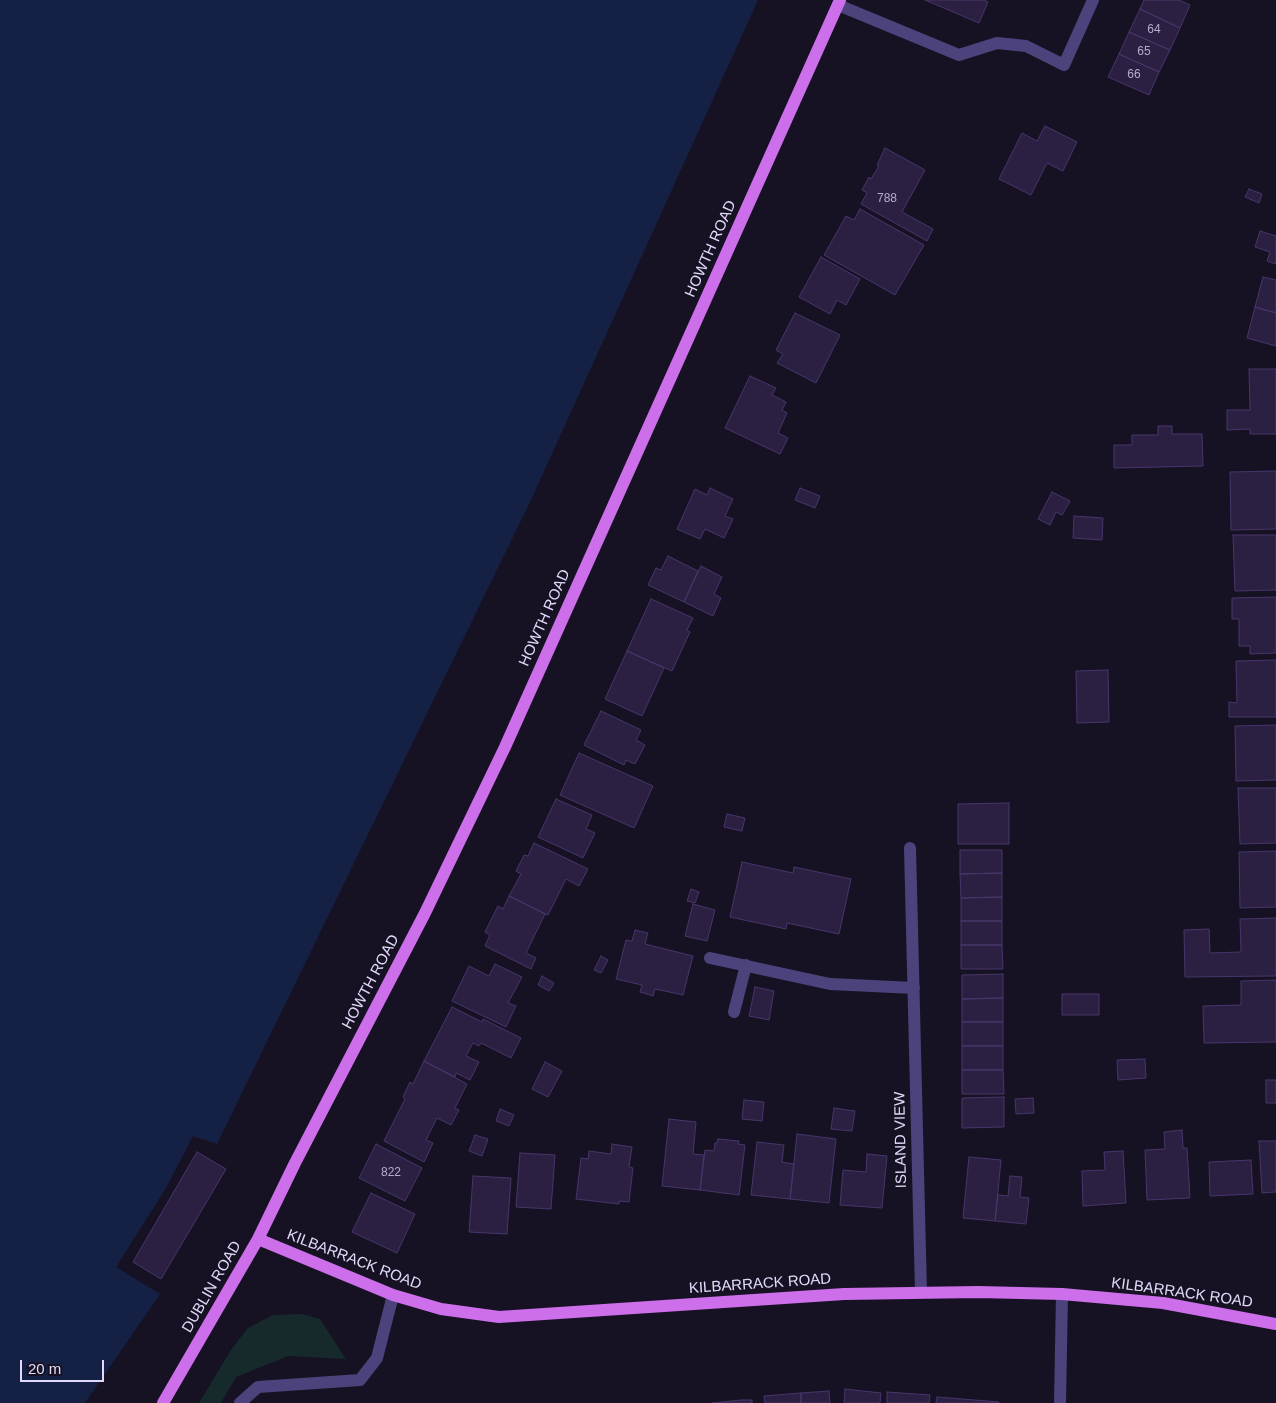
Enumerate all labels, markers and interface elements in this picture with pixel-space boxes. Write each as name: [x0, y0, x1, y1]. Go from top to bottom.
house number: 64: [1147, 23, 1161, 37]
house number: 65: [1137, 45, 1151, 59]
house number: 66: [1127, 68, 1141, 82]
house number: 788: [877, 192, 897, 206]
street label: HOWTH ROAD: [682, 198, 740, 300]
street label: HOWTH ROAD: [516, 567, 574, 669]
street label: HOWTH ROAD: [339, 932, 403, 1032]
street label: ISLAND VIEW: [891, 1092, 911, 1188]
house number: 822: [381, 1166, 401, 1180]
street label: KILBARRACK ROAD: [284, 1226, 424, 1294]
street label: DUBLIN ROAD: [179, 1238, 245, 1336]
street label: KILBARRACK ROAD: [688, 1270, 832, 1298]
street label: KILBARRACK ROAD: [1110, 1274, 1254, 1312]
scale bar: [22, 1350, 106, 1382]
text: 20 m: [28, 1360, 61, 1377]

